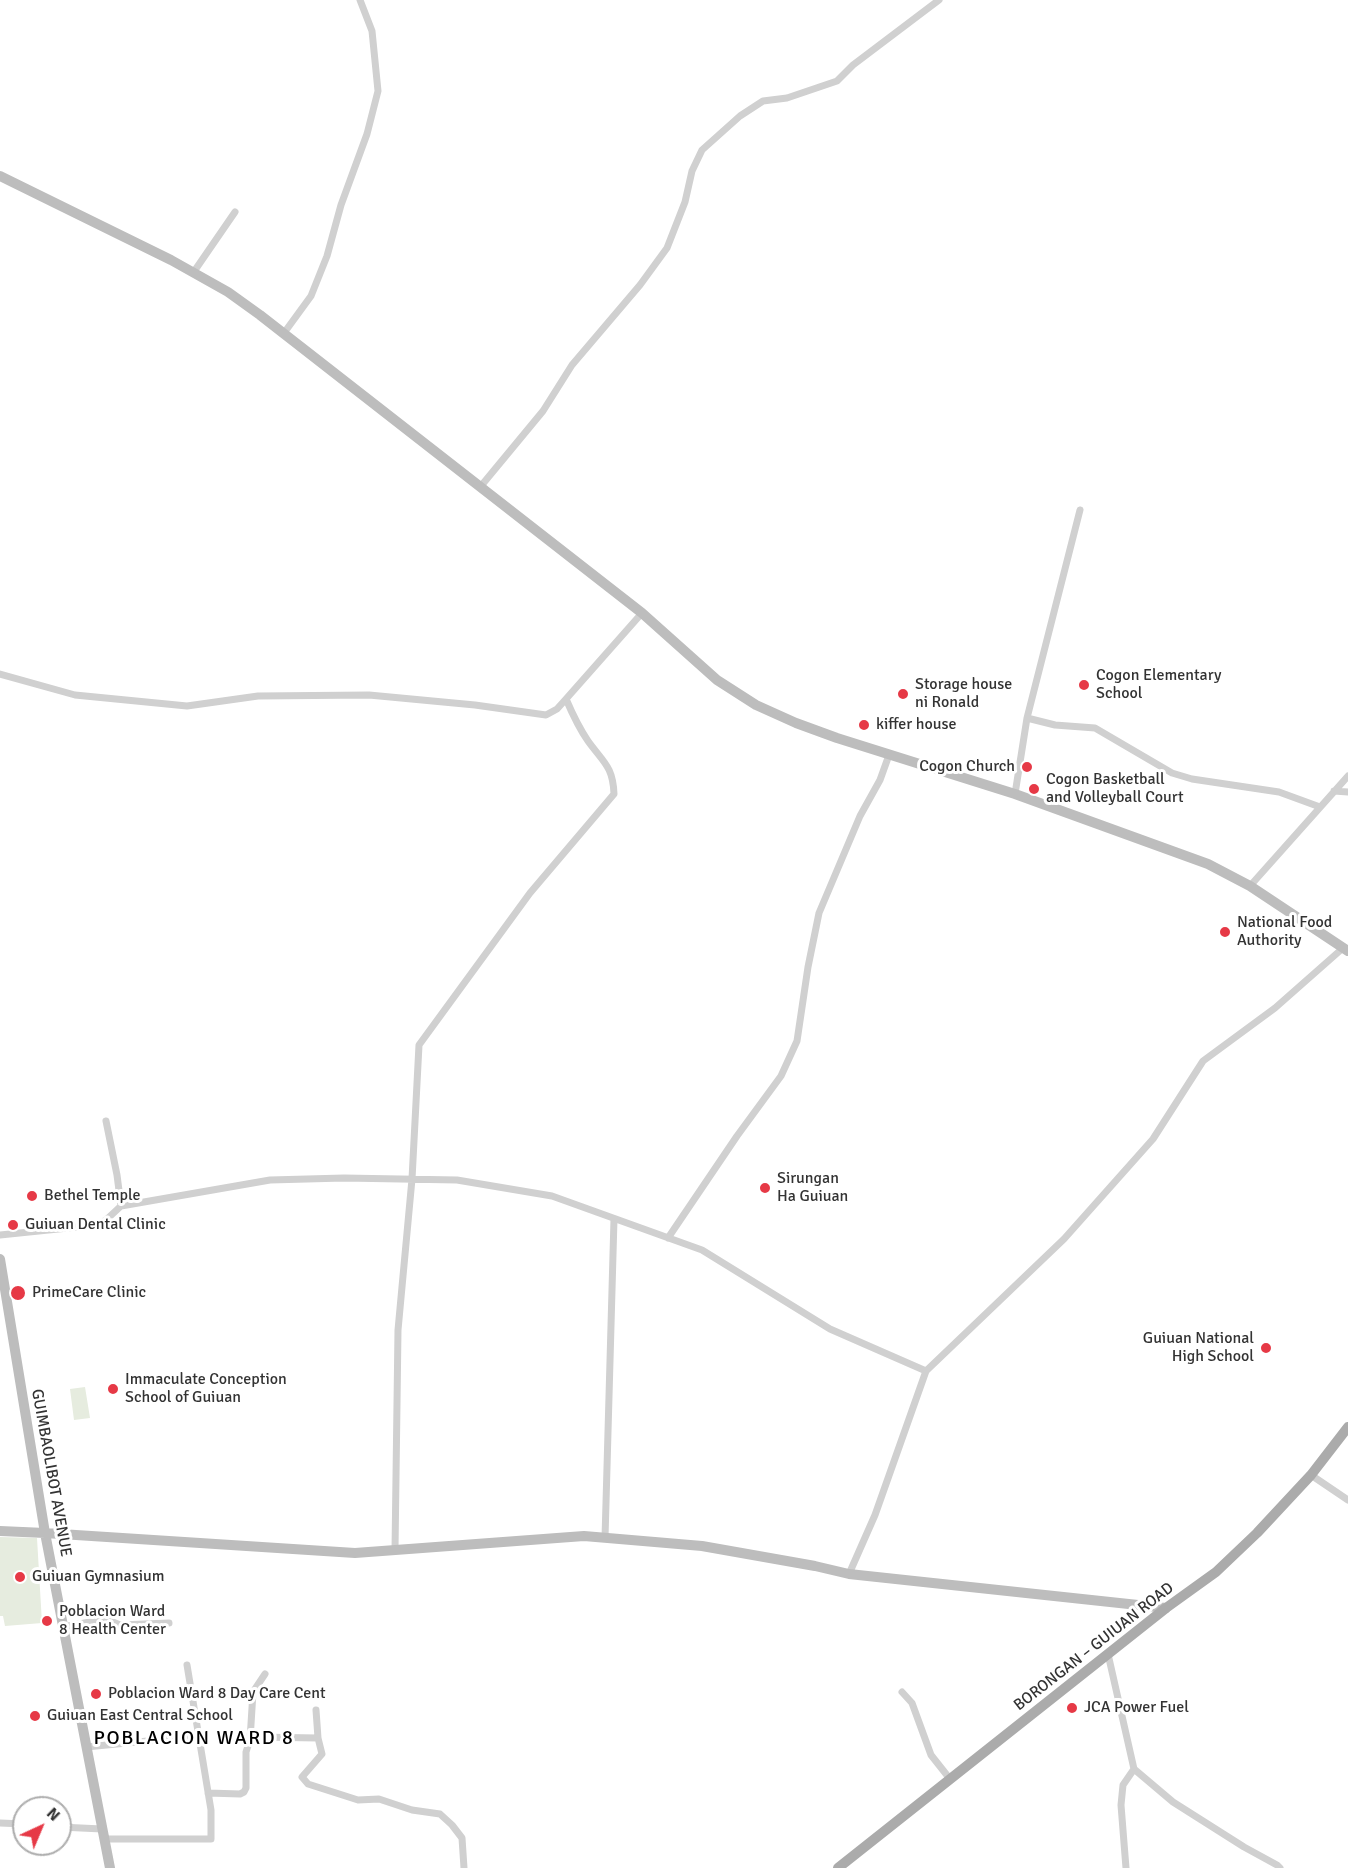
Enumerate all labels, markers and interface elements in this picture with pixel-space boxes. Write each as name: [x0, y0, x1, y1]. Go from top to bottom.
place label: Cogon Elementary School: [1096, 666, 1221, 704]
place label: Storage house ni Ronald: [915, 675, 1012, 713]
marker: Cogon Elementary School: [1077, 678, 1091, 692]
marker: Storage house ni Ronald: [896, 687, 910, 701]
place label: kiffer house: [876, 715, 956, 735]
marker: kiffer house: [857, 718, 871, 732]
place label: Cogon Church: [919, 757, 1015, 777]
marker: Cogon Church: [1020, 760, 1034, 774]
place label: Cogon Basketball and Volleyball Court: [1046, 770, 1184, 808]
marker: Cogon Basketball and Volleyball Court: [1027, 782, 1041, 796]
place label: National Food Authority: [1237, 913, 1332, 951]
marker: National Food Authority: [1218, 925, 1232, 939]
place label: Sirungan Ha Guiuan: [777, 1169, 848, 1207]
marker: Sirungan Ha Guiuan: [758, 1181, 772, 1195]
place label: Bethel Temple: [44, 1186, 141, 1206]
marker: Bethel Temple: [25, 1189, 39, 1203]
place label: Guiuan Dental Clinic: [25, 1215, 166, 1235]
marker: Guiuan Dental Clinic: [6, 1218, 20, 1232]
place label: PrimeCare Clinic: [32, 1283, 146, 1303]
marker: PrimeCare Clinic: [9, 1284, 27, 1302]
place label: Guiuan National High School: [1143, 1329, 1254, 1367]
marker: Guiuan National High School: [1259, 1341, 1273, 1355]
place label: Immaculate Conception School of Guiuan: [125, 1370, 287, 1408]
marker: Immaculate Conception School of Guiuan: [106, 1382, 120, 1396]
street label: GUIMBAOLIBOT AVENUE: [27, 1388, 75, 1558]
place label: Guiuan Gymnasium: [32, 1567, 165, 1587]
marker: Guiuan Gymnasium: [13, 1570, 27, 1584]
street label: BORONGAN – GUIUAN ROAD: [1010, 1579, 1178, 1715]
place label: Poblacion Ward 8 Health Center: [59, 1602, 166, 1640]
marker: Poblacion Ward 8 Health Center: [40, 1614, 54, 1628]
place label: Poblacion Ward 8 Day Care Cent: [108, 1684, 326, 1704]
marker: Poblacion Ward 8 Day Care Cent: [89, 1687, 103, 1701]
place label: JCA Power Fuel: [1084, 1698, 1189, 1718]
marker: JCA Power Fuel: [1065, 1701, 1079, 1715]
place label: Guiuan East Central School: [47, 1706, 233, 1726]
marker: Guiuan East Central School: [28, 1709, 42, 1723]
district label: POBLACION WARD 8: [94, 1727, 294, 1751]
north arrow: [12, 1796, 72, 1856]
text: N: [42, 1803, 64, 1826]

